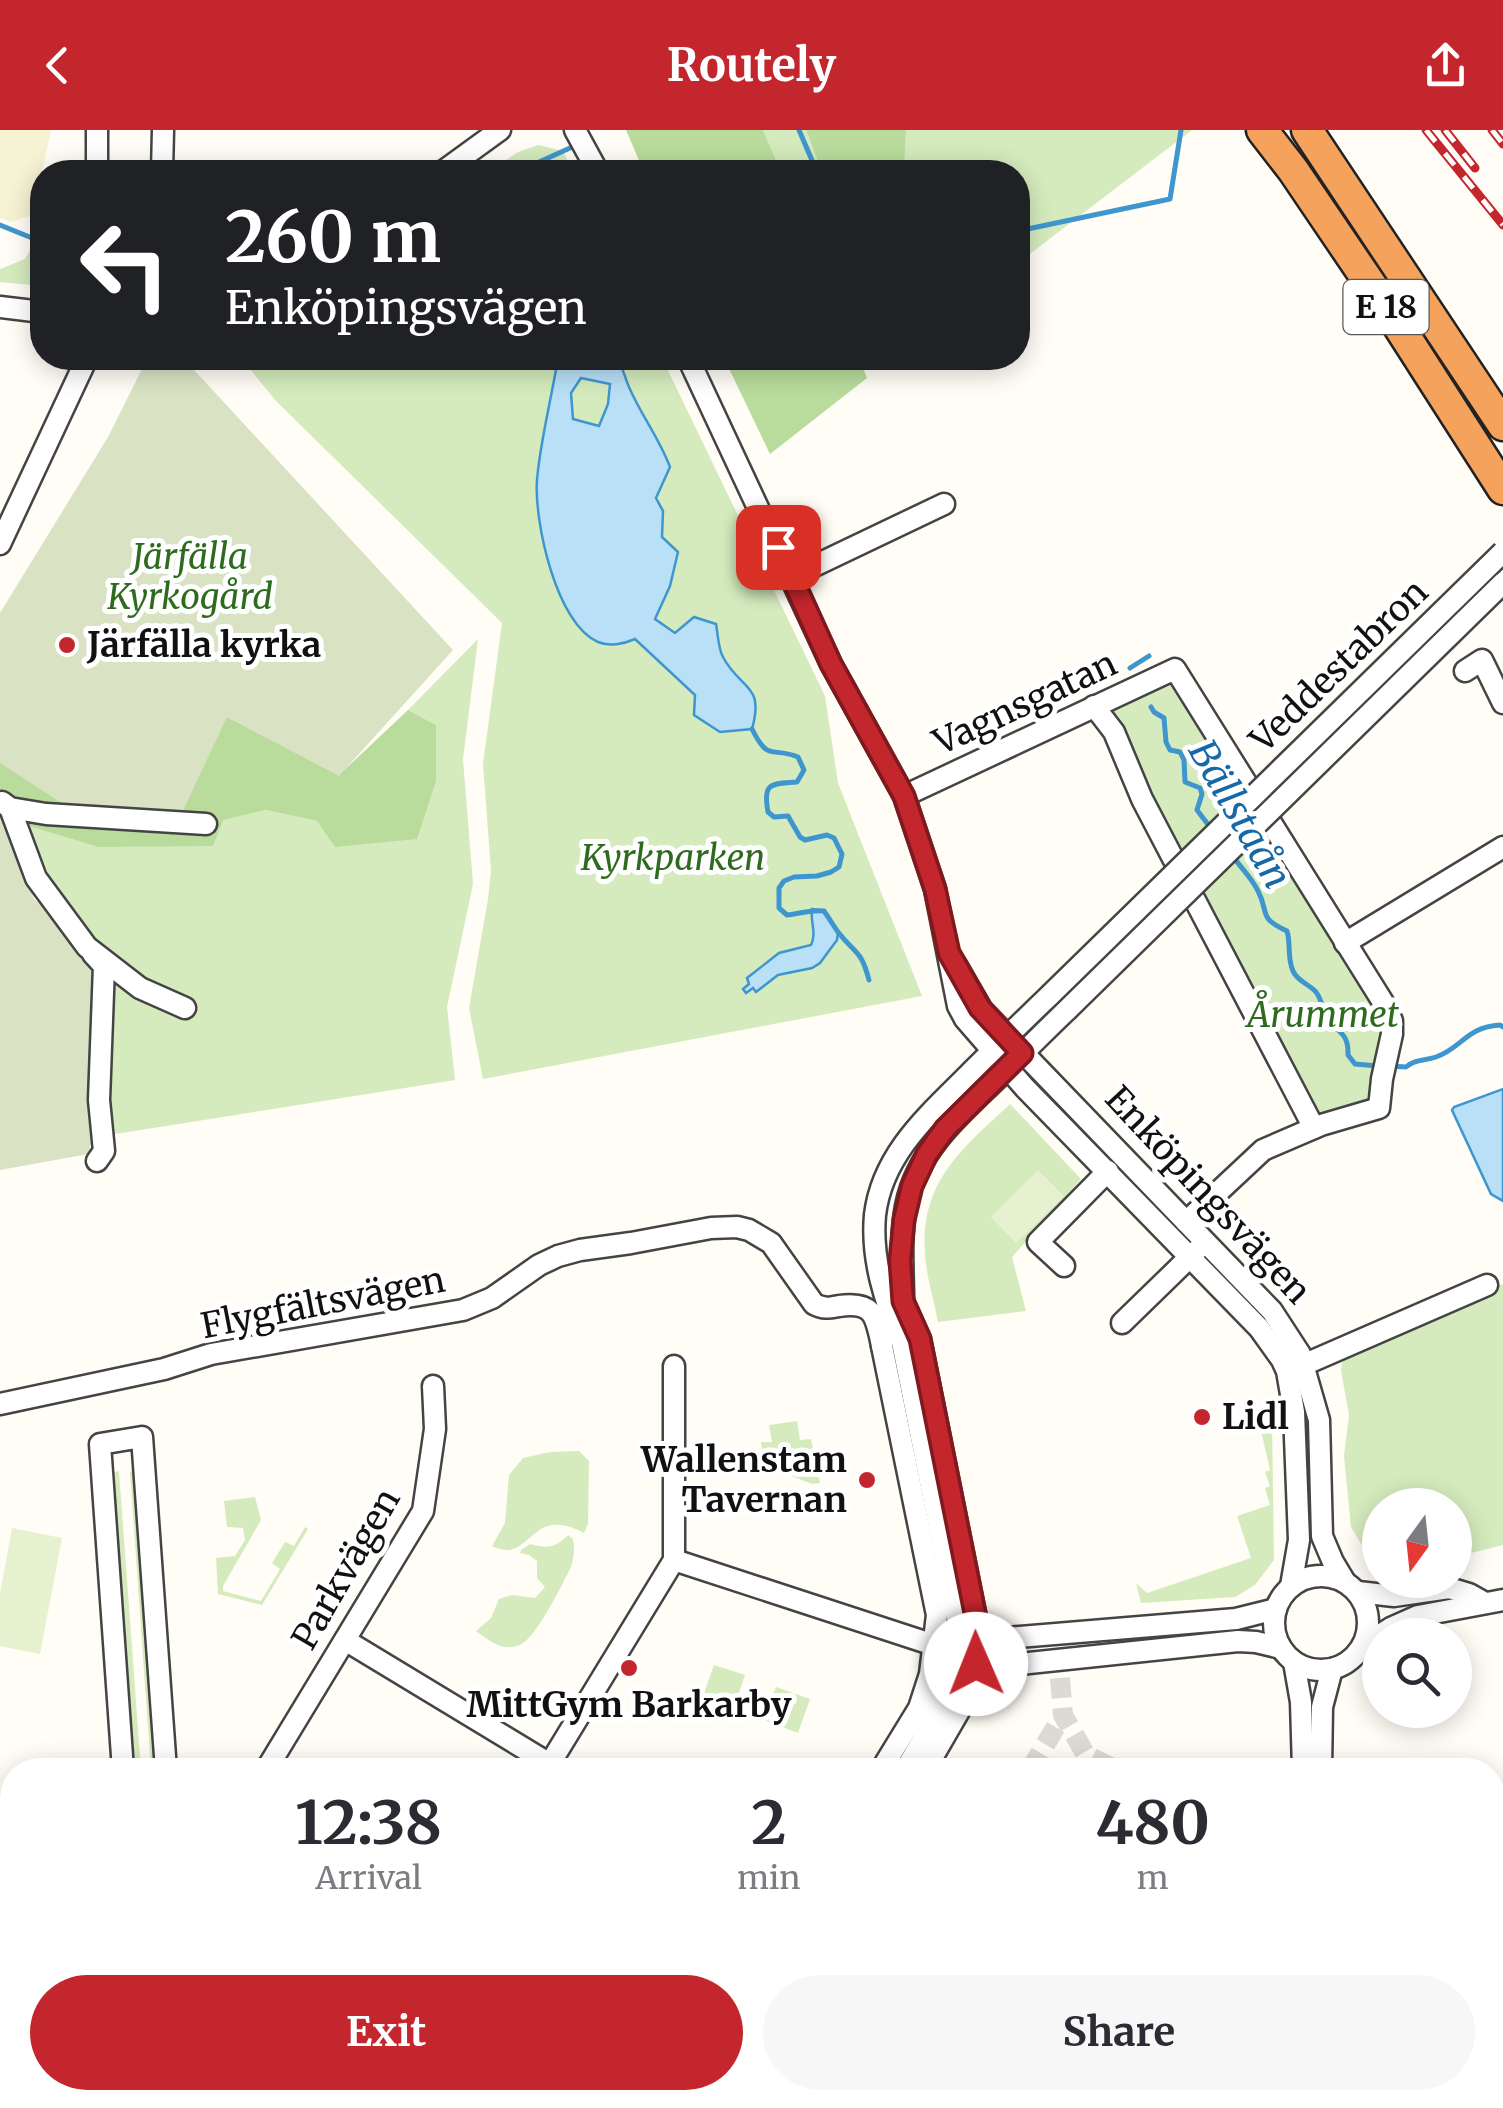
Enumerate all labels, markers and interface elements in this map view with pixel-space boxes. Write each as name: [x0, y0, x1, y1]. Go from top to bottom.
text: Routely: [667, 37, 836, 93]
icon: back: [30, 38, 85, 93]
icon: share: [1418, 38, 1473, 93]
text: 260 m: [225, 193, 441, 281]
icon: left: [60, 200, 190, 330]
text: Enköpingsvägen: [225, 280, 587, 336]
road number: E 18: [1344, 280, 1428, 334]
pin: [736, 505, 821, 590]
icon: arrive: [751, 520, 806, 575]
park label: Järfälla Kyrkogård: [106, 535, 273, 619]
street label: Veddestabron: [1240, 570, 1437, 762]
place label: Järfälla kyrka: [86, 623, 321, 667]
marker: Järfälla kyrka: [56, 634, 78, 656]
street label: Vagnsgatan: [925, 641, 1124, 765]
water label: Bällstaån: [1179, 731, 1301, 897]
park label: Kyrkparken: [580, 836, 765, 880]
park label: Årummet: [1244, 990, 1400, 1037]
street label: Enköpingsvägen: [1096, 1077, 1320, 1313]
street label: Flygfältsvägen: [197, 1258, 449, 1348]
place label: Lidl: [1222, 1395, 1289, 1439]
marker: Lidl: [1191, 1406, 1213, 1428]
place label: Wallenstam Tavernan: [640, 1438, 847, 1522]
marker: Wallenstam Tavernan: [856, 1469, 878, 1491]
street label: Parkvägen: [282, 1481, 410, 1657]
north arrow: [1362, 1488, 1472, 1598]
map controls: [1362, 1488, 1472, 1728]
position arrow: [924, 1612, 1028, 1716]
button: search: [1362, 1618, 1472, 1728]
marker: MittGym Barkarby: [618, 1657, 640, 1679]
place label: MittGym Barkarby: [467, 1683, 792, 1727]
text: 12:38: [295, 1785, 442, 1860]
text: 2: [751, 1785, 786, 1860]
text: 480: [1096, 1785, 1210, 1860]
text: Arrival: [315, 1858, 422, 1898]
text: min: [737, 1858, 800, 1898]
text: m: [1137, 1858, 1169, 1898]
button: Exit: [30, 1975, 743, 2090]
button: Share: [763, 1975, 1475, 2090]

